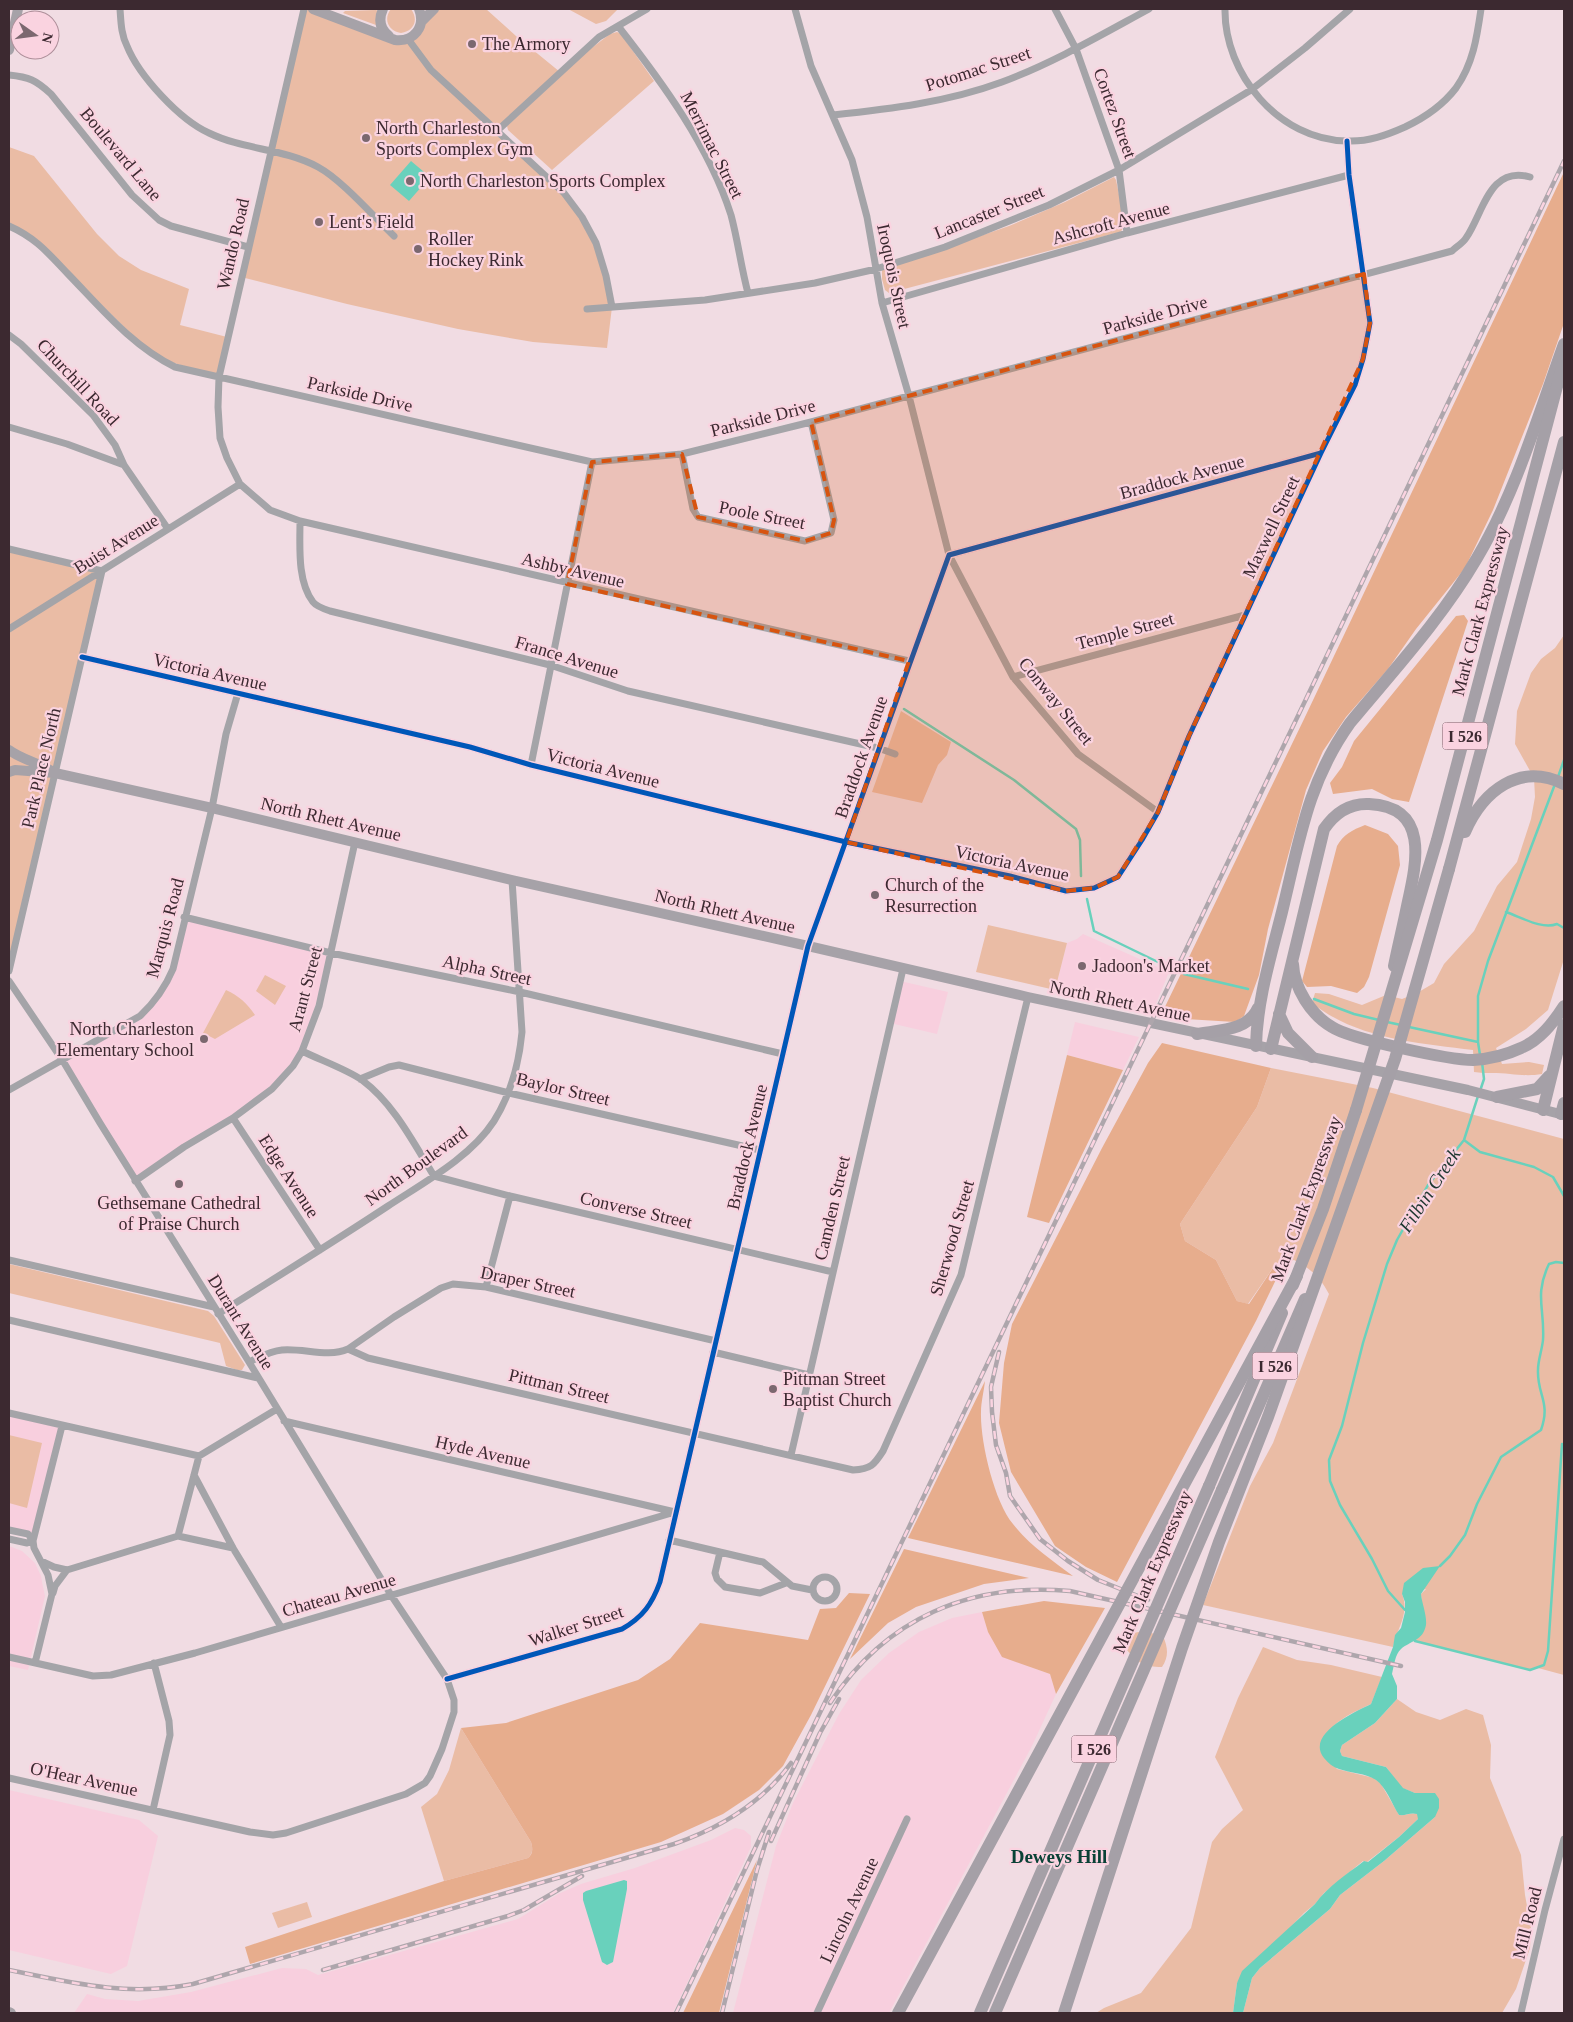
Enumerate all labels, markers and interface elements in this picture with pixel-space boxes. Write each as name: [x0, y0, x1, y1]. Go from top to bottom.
north arrow: [10, 10, 60, 60]
text: N: [39, 31, 56, 45]
place label: The Armory: [482, 34, 570, 54]
marker: The Armory: [466, 38, 478, 50]
street label: Potomac Street: [923, 43, 1033, 95]
street label: Cortez Street: [1089, 65, 1141, 161]
street label: Merrimac Street: [676, 88, 748, 202]
street label: Boulevard Lane: [76, 103, 166, 205]
place label: North Charleston Sports Complex Gym: [376, 118, 533, 159]
marker: North Charleston Sports Complex Gym: [360, 132, 372, 144]
place label: North Charleston Sports Complex: [420, 171, 666, 191]
marker: North Charleston Sports Complex: [404, 175, 416, 187]
street label: Lancaster Street: [931, 181, 1047, 243]
street label: Wando Road: [213, 196, 253, 292]
street label: Ashcroft Avenue: [1050, 198, 1172, 248]
place label: Lent's Field: [329, 212, 414, 232]
marker: Lent's Field: [313, 216, 325, 228]
street label: Iroquois Street: [873, 222, 915, 330]
place label: Roller Hockey Rink: [428, 229, 523, 270]
marker: Roller Hockey Rink: [412, 243, 424, 255]
street label: Parkside Drive: [1101, 291, 1209, 339]
street label: Churchill Road: [33, 335, 123, 429]
street label: Parkside Drive: [305, 372, 415, 416]
street label: Parkside Drive: [708, 395, 818, 441]
street label: Braddock Avenue: [1118, 451, 1246, 503]
street label: Maxwell Street: [1239, 473, 1303, 581]
street label: Poole Street: [717, 497, 807, 533]
street label: Buist Avenue: [70, 510, 162, 578]
street label: Mark Clark Expressway: [1448, 524, 1512, 698]
street label: Ashby Avenue: [520, 548, 626, 592]
street label: Temple Street: [1074, 608, 1176, 654]
street label: France Avenue: [513, 632, 621, 682]
street label: Victoria Avenue: [151, 649, 269, 695]
street label: Conway Street: [1015, 653, 1097, 749]
street label: Braddock Avenue: [831, 693, 891, 821]
street label: Park Place North: [17, 706, 65, 830]
road number: I 526: [1442, 722, 1488, 749]
street label: Victoria Avenue: [544, 744, 662, 792]
street label: North Rhett Avenue: [259, 793, 403, 845]
street label: Victoria Avenue: [953, 841, 1071, 885]
place label: Church of the Resurrection: [885, 875, 984, 916]
street label: Marquis Road: [142, 876, 188, 980]
street label: North Rhett Avenue: [653, 885, 797, 937]
marker: Church of the Resurrection: [869, 889, 881, 901]
street label: Arant Street: [284, 944, 326, 1034]
street label: Alpha Street: [441, 951, 533, 989]
place label: Jadoon's Market: [1092, 956, 1210, 976]
marker: Jadoon's Market: [1076, 960, 1088, 972]
street label: North Rhett Avenue: [1048, 976, 1192, 1026]
place label: North Charleston Elementary School: [57, 1019, 194, 1060]
marker: North Charleston Elementary School: [198, 1033, 210, 1045]
street label: Baylor Street: [514, 1069, 612, 1109]
street label: Braddock Avenue: [723, 1082, 771, 1212]
street label: Mark Clark Expressway: [1267, 1113, 1345, 1285]
street label: North Boulevard: [361, 1122, 471, 1210]
street label: Edge Avenue: [255, 1131, 323, 1221]
water label: Filbin Creek: [1394, 1144, 1465, 1237]
street label: Camden Street: [810, 1154, 854, 1262]
marker: Gethsemane Cathedral of Praise Church: [173, 1178, 185, 1190]
street label: Sherwood Street: [926, 1178, 978, 1298]
street label: Converse Street: [578, 1187, 694, 1233]
place label: Gethsemane Cathedral of Praise Church: [97, 1193, 261, 1234]
street label: Draper Street: [479, 1262, 577, 1302]
street label: Durant Avenue: [204, 1271, 278, 1373]
road number: I 526: [1252, 1352, 1298, 1380]
street label: Pittman Street: [507, 1365, 611, 1407]
place label: Pittman Street Baptist Church: [783, 1369, 892, 1410]
marker: Pittman Street Baptist Church: [767, 1383, 779, 1395]
street label: Hyde Avenue: [433, 1431, 533, 1473]
street label: Mark Clark Expressway: [1109, 1488, 1195, 1656]
street label: Chateau Avenue: [280, 1569, 398, 1621]
street label: Walker Street: [526, 1601, 626, 1651]
road number: I 526: [1072, 1736, 1116, 1762]
street label: O'Hear Avenue: [28, 1758, 140, 1800]
district label: Deweys Hill: [1011, 1846, 1107, 1867]
street label: Lincoln Avenue: [816, 1854, 882, 1966]
street label: Mill Road: [1508, 1885, 1546, 1961]

